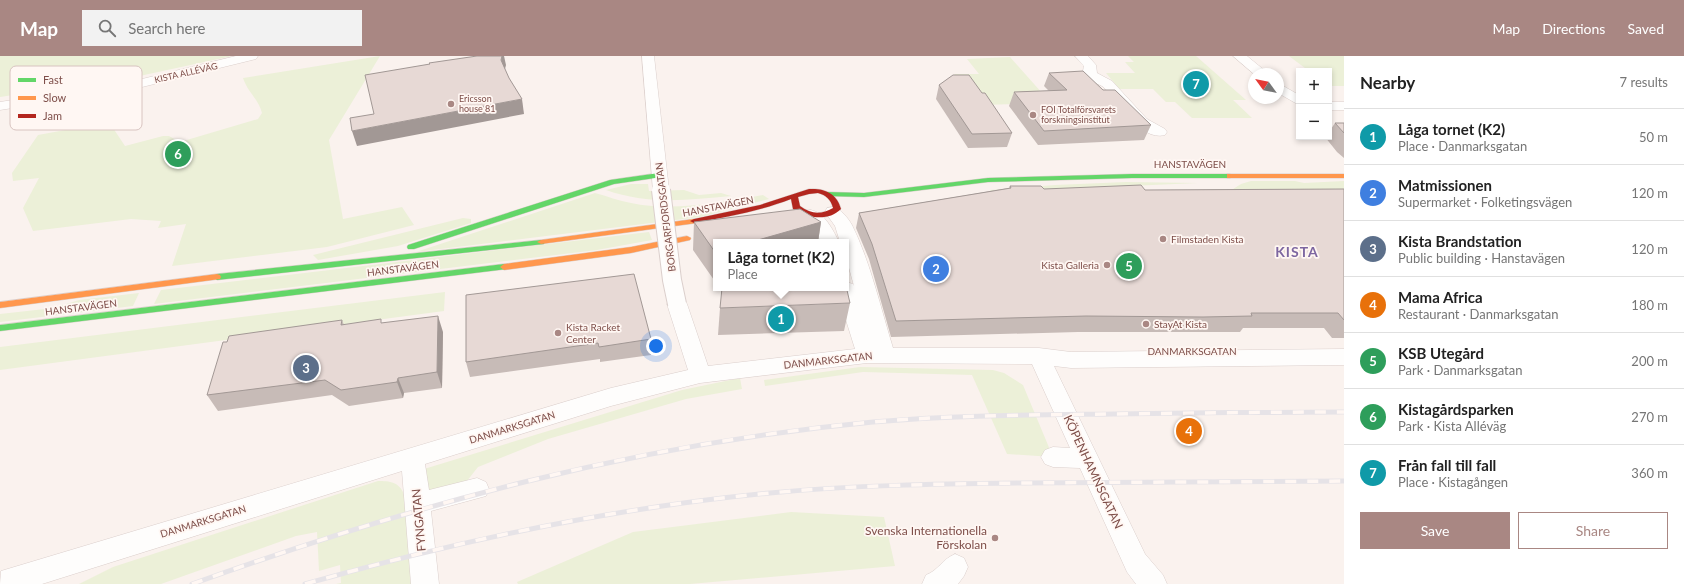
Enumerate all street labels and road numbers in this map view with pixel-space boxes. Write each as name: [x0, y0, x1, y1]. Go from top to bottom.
street label: KISTA ALLÉVÄG: [153, 60, 219, 85]
street label: HANSTAVÄGEN: [1154, 158, 1226, 170]
street label: BORGARFJORDSGATAN: [652, 162, 678, 272]
street label: HANSTAVÄGEN: [681, 193, 755, 219]
street label: HANSTAVÄGEN: [366, 258, 440, 278]
street label: HANSTAVÄGEN: [44, 297, 118, 317]
street label: DANMARKSGATAN: [1147, 345, 1237, 357]
street label: DANMARKSGATAN: [783, 349, 873, 371]
street label: DANMARKSGATAN: [468, 408, 556, 446]
street label: KÖPENHAMNSGATAN: [1060, 412, 1126, 531]
street label: FYNGATAN: [408, 488, 429, 552]
street label: DANMARKSGATAN: [159, 502, 247, 540]

